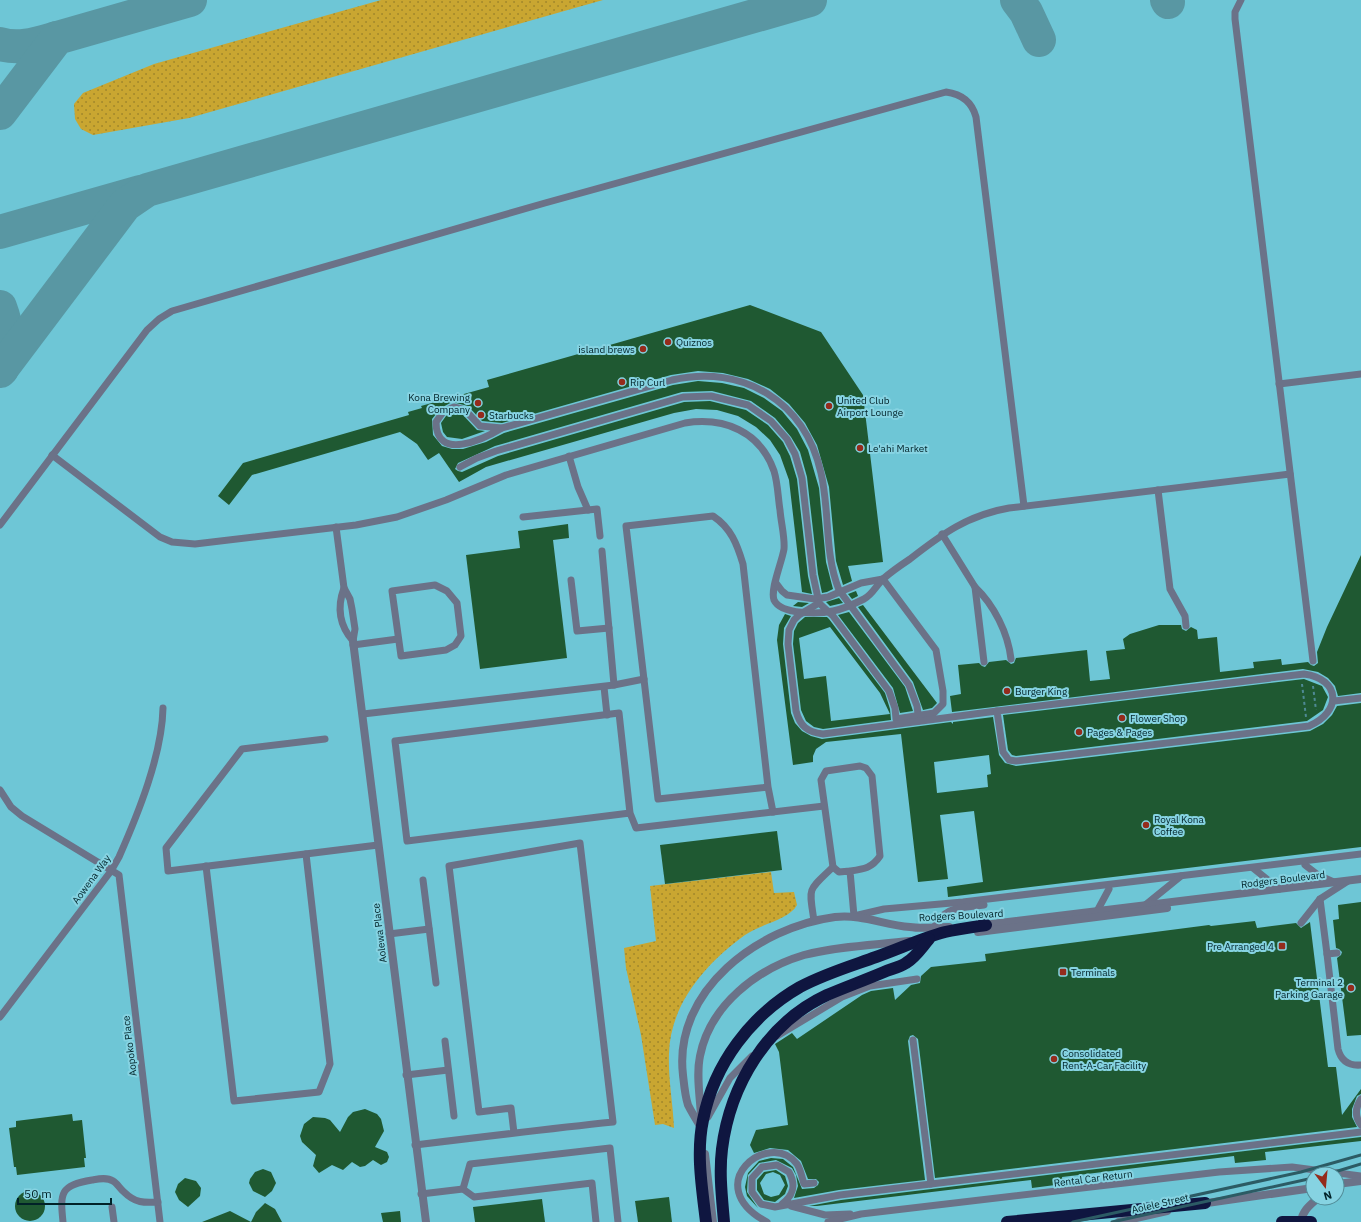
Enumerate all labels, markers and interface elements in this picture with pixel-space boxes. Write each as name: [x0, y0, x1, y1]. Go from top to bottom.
place label: Quiznos: [676, 336, 712, 349]
marker: Quiznos: [663, 337, 673, 347]
place label: island brews: [578, 343, 635, 356]
marker: island brews: [638, 344, 648, 354]
place label: Rip Curl: [630, 376, 666, 389]
marker: Rip Curl: [617, 377, 627, 387]
place label: Kona Brewing Company: [408, 391, 471, 416]
place label: United Club Airport Lounge: [837, 394, 904, 419]
marker: Kona Brewing Company: [473, 398, 483, 408]
marker: United Club Airport Lounge: [824, 401, 834, 411]
place label: Starbucks: [489, 409, 534, 422]
marker: Starbucks: [476, 410, 486, 420]
place label: Le'ahi Market: [868, 442, 928, 455]
marker: Le'ahi Market: [855, 443, 865, 453]
place label: Burger King: [1015, 685, 1068, 698]
marker: Burger King: [1002, 686, 1012, 696]
place label: Flower Shop: [1130, 712, 1186, 725]
marker: Flower Shop: [1117, 713, 1127, 723]
place label: Pages & Pages: [1087, 726, 1153, 739]
marker: Pages & Pages: [1074, 727, 1084, 737]
place label: Royal Kona Coffee: [1154, 813, 1204, 838]
marker: Royal Kona Coffee: [1141, 820, 1151, 830]
street label: Aowena Way: [69, 852, 114, 906]
street label: Rodgers Boulevard: [1240, 868, 1326, 891]
street label: Aolewa Place: [369, 902, 390, 964]
street label: Rodgers Boulevard: [918, 907, 1004, 924]
place label: Pre Arranged 4: [1207, 940, 1274, 953]
marker: Pre Arranged 4: [1277, 941, 1287, 951]
place label: Terminals: [1071, 966, 1115, 979]
marker: Terminals: [1058, 967, 1068, 977]
place label: Terminal 2 Parking Garage: [1275, 976, 1344, 1001]
marker: Terminal 2 Parking Garage: [1346, 983, 1356, 993]
street label: Aopoko Place: [119, 1014, 140, 1077]
place label: Consolidated Rent-A-Car Facility: [1062, 1047, 1146, 1072]
marker: Consolidated Rent-A-Car Facility: [1049, 1054, 1059, 1064]
north arrow: [1305, 1166, 1345, 1206]
street label: Rental Car Return: [1053, 1167, 1133, 1190]
scale bar: [18, 1180, 111, 1206]
text: 50 m: [24, 1186, 52, 1201]
text: N: [1322, 1188, 1334, 1203]
street label: Aolele Street: [1130, 1190, 1190, 1216]

